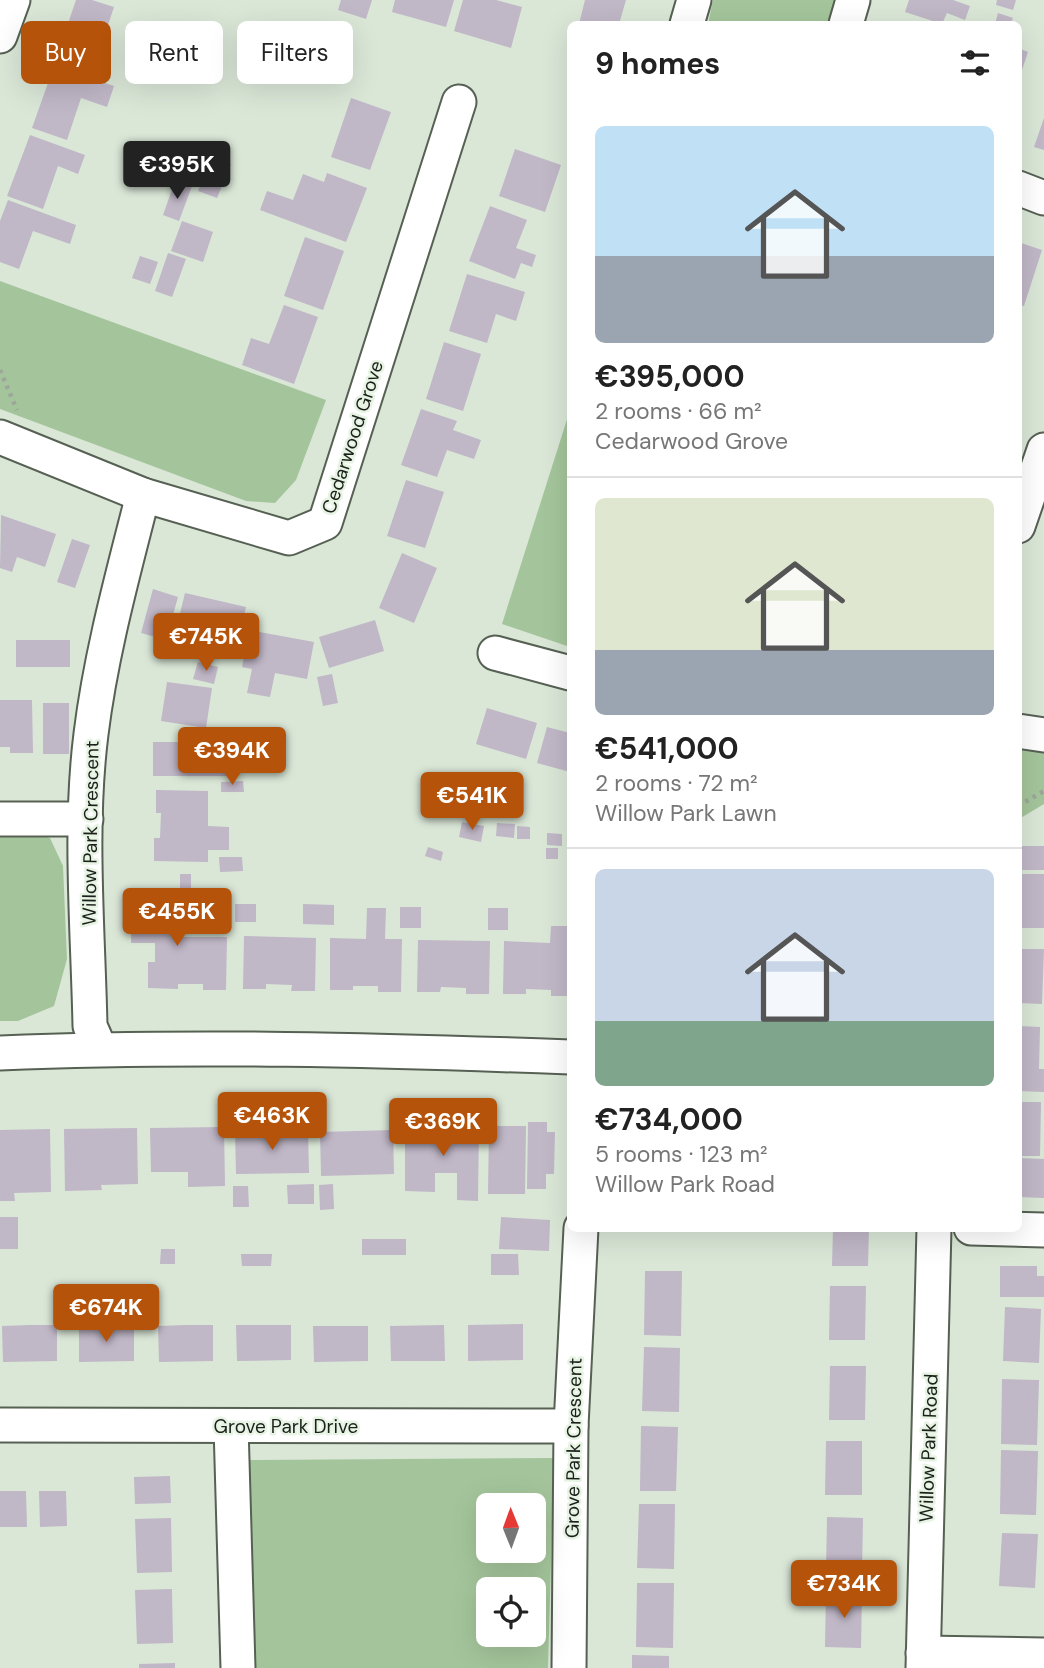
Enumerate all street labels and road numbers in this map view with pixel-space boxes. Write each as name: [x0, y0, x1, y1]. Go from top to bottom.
street label: Cedarwood Grove: [316, 357, 389, 517]
street label: Willow Park Crescent: [76, 740, 105, 926]
street label: Grove Park Crescent: [559, 1358, 588, 1538]
street label: Willow Park Road: [913, 1373, 944, 1523]
street label: Grove Park Drive: [214, 1414, 358, 1439]

